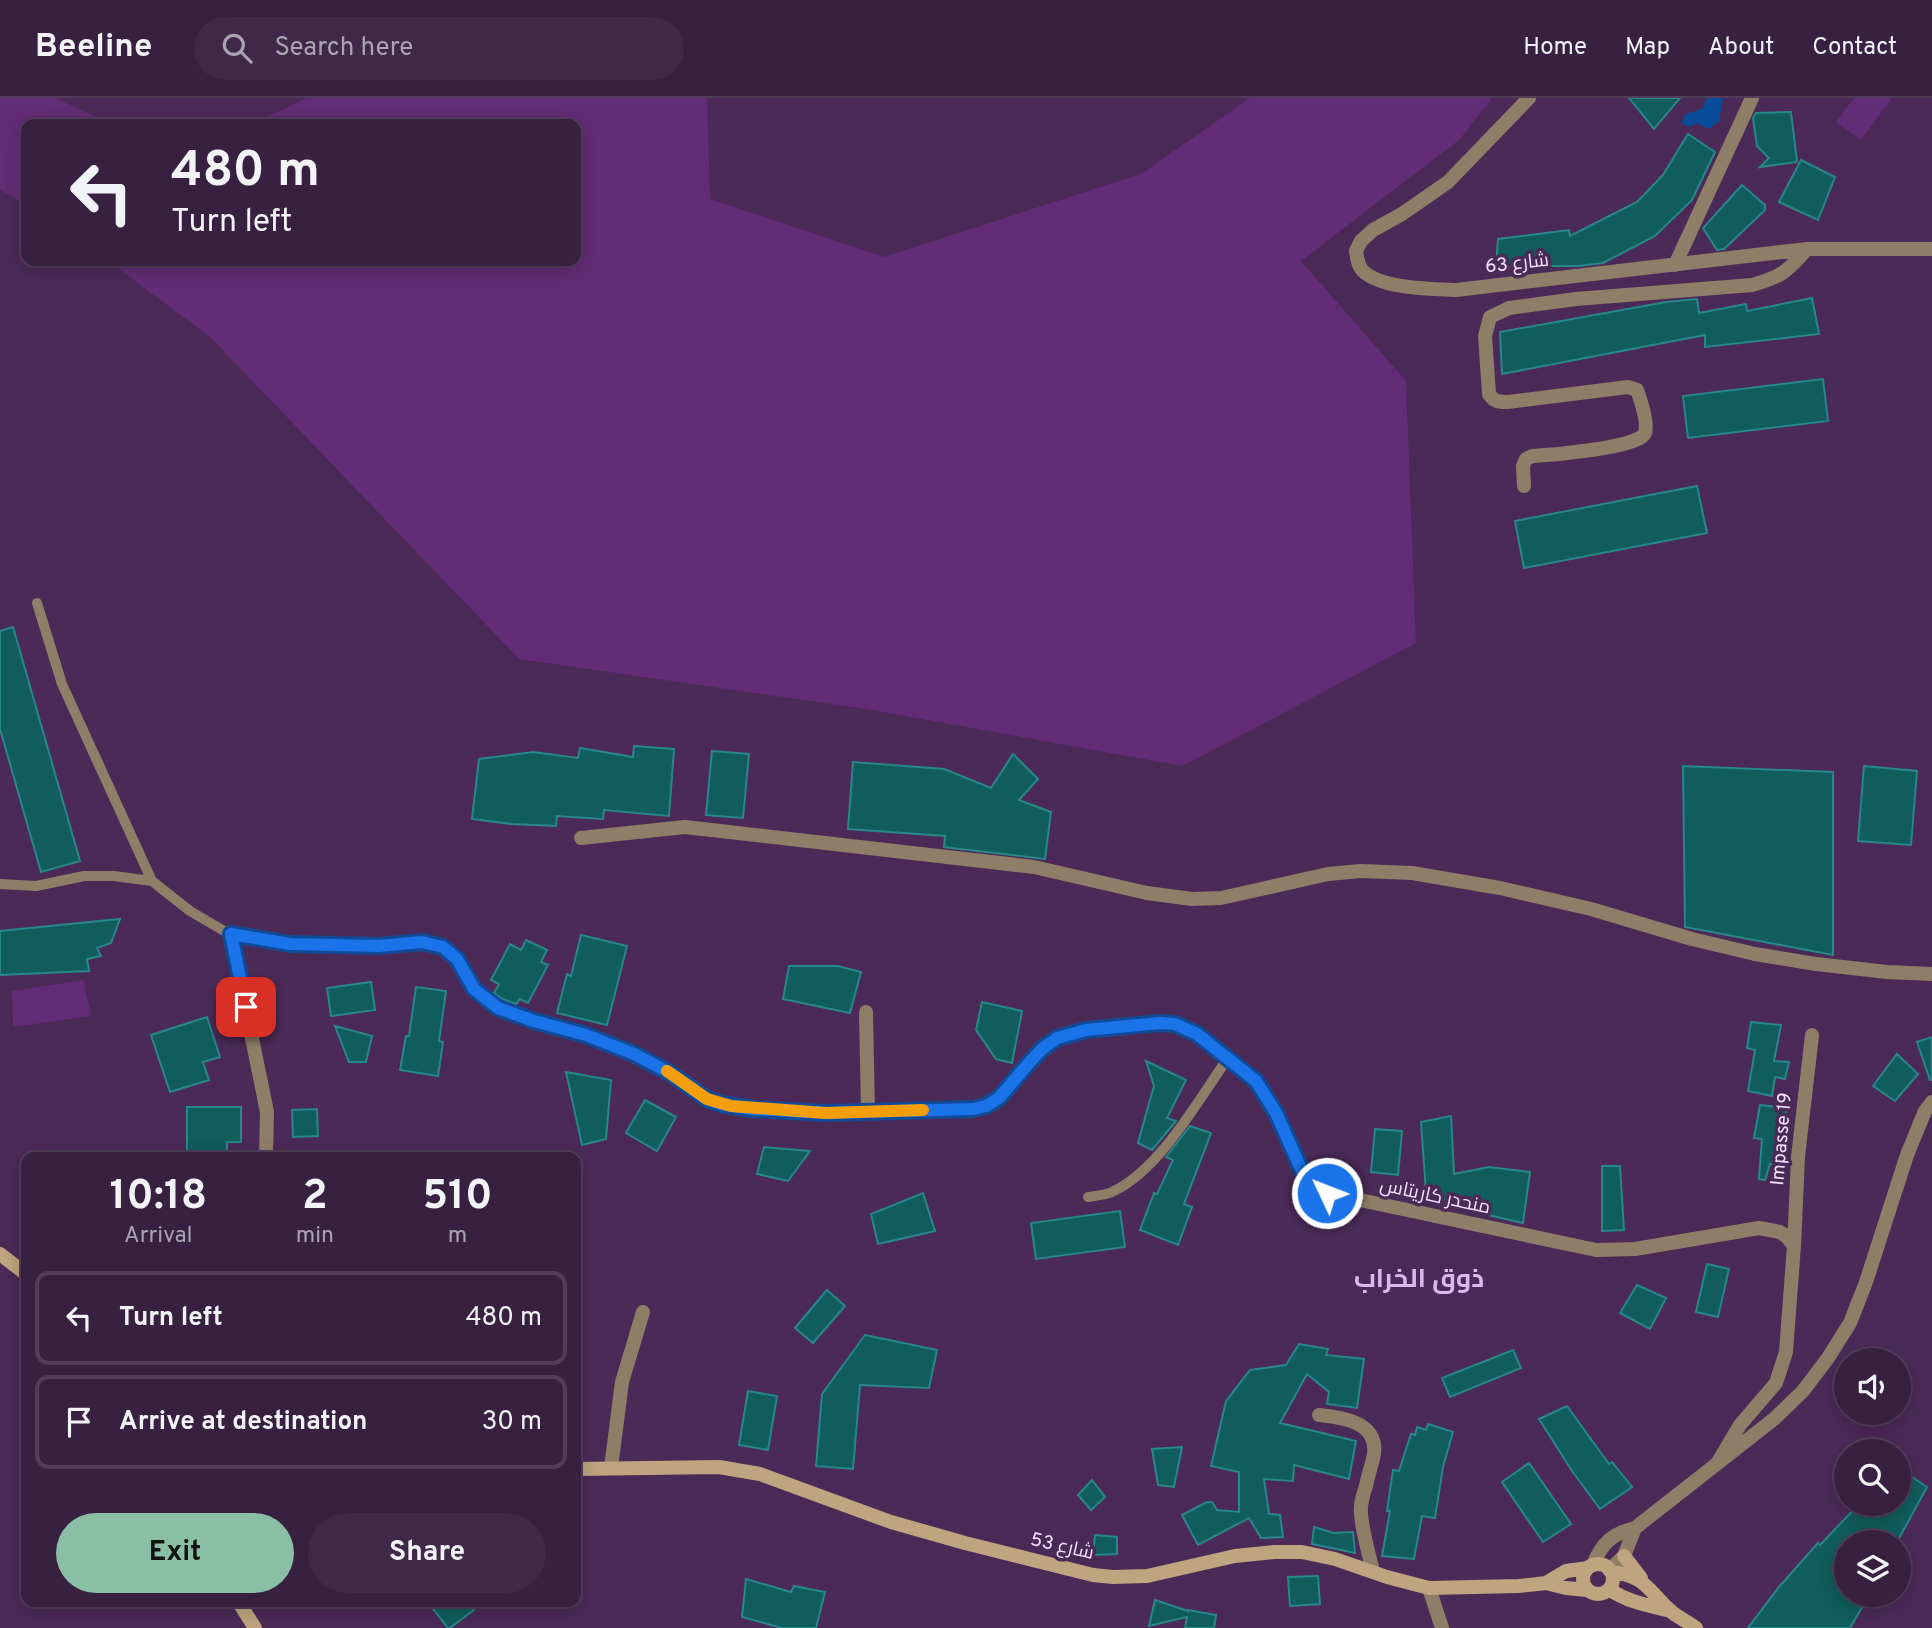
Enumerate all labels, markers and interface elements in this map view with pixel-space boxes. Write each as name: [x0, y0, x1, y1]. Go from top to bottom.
search box: [194, 17, 684, 80]
text: Beeline: [35, 27, 152, 69]
icon: search: [218, 29, 256, 67]
text: Search here: [274, 32, 413, 65]
text: Home: [1523, 33, 1587, 63]
text: Map: [1625, 33, 1670, 63]
text: About: [1708, 33, 1774, 63]
text: Contact: [1812, 33, 1897, 63]
text: 480 m: [171, 142, 320, 204]
icon: left: [56, 147, 147, 238]
text: Turn left: [171, 203, 292, 243]
street label: شارع 63: [1484, 249, 1550, 279]
pin: [216, 977, 276, 1037]
icon: arrive: [227, 988, 265, 1026]
street label: Impasse 19: [1766, 1091, 1798, 1187]
position arrow: [1290, 1156, 1364, 1230]
text: 10:18: [109, 1171, 207, 1224]
text: 2: [302, 1171, 328, 1224]
text: 510: [422, 1171, 493, 1224]
street label: منحدر كاريتاس: [1378, 1174, 1492, 1220]
text: Arrival: [124, 1222, 193, 1251]
text: min: [296, 1222, 334, 1251]
text: m: [448, 1222, 467, 1251]
district label: ذوق الخراب: [1354, 1264, 1484, 1297]
icon: left: [60, 1299, 98, 1337]
text: Turn left: [119, 1302, 223, 1335]
text: 480 m: [465, 1302, 542, 1335]
map controls: [1834, 1348, 1911, 1607]
button: sound: [1834, 1348, 1911, 1425]
icon: arrive: [60, 1403, 98, 1441]
text: Arrive at destination: [119, 1406, 367, 1439]
text: 30 m: [482, 1406, 542, 1439]
button: search: [1834, 1439, 1911, 1516]
button: Exit: [56, 1513, 294, 1593]
button: Share: [308, 1513, 546, 1593]
street label: شارع 53: [1028, 1528, 1096, 1566]
button: layers: [1834, 1530, 1911, 1607]

